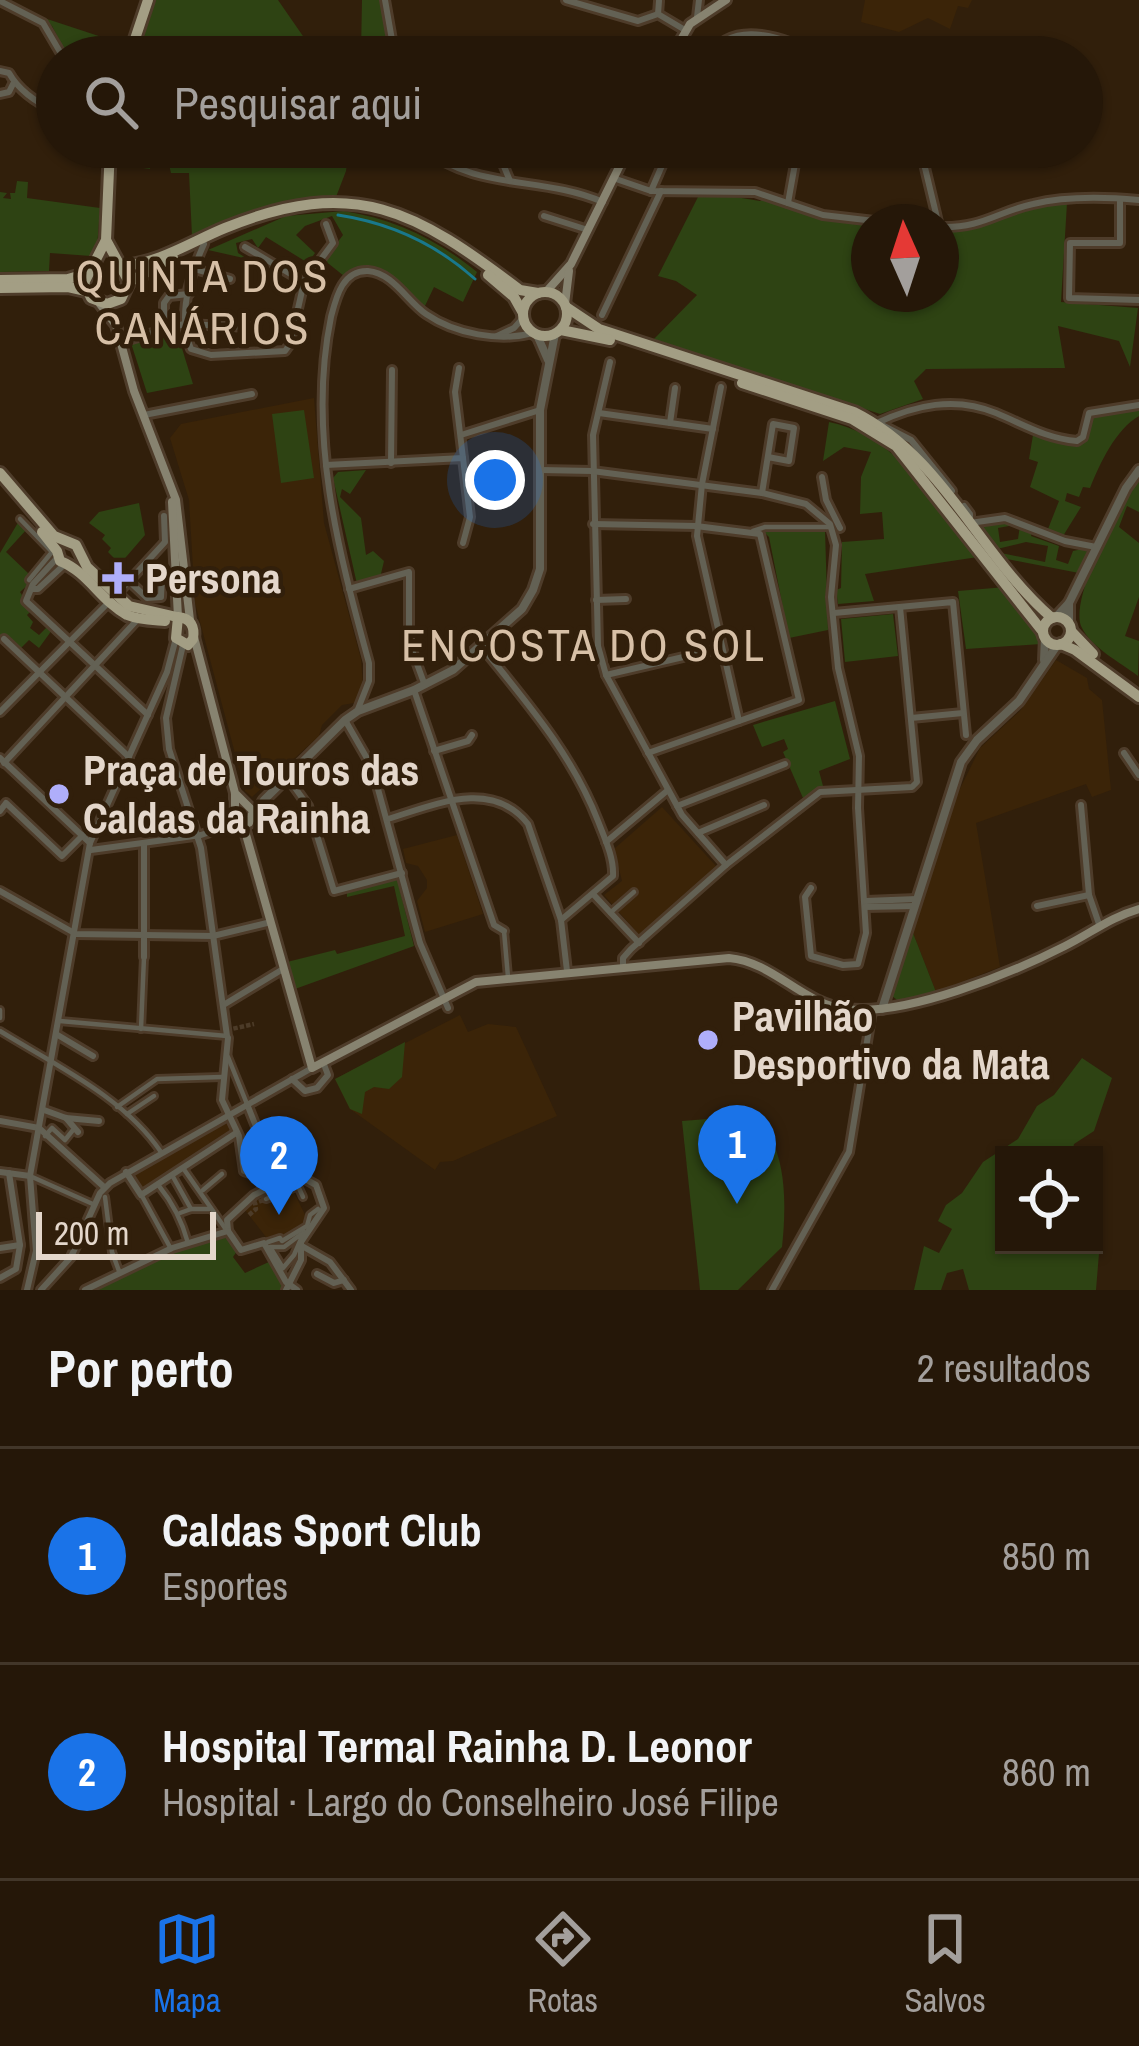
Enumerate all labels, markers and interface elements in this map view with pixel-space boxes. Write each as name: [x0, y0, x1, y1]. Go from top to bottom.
search box: [36, 36, 1103, 168]
icon: search: [78, 69, 144, 135]
text: Pesquisar aqui: [174, 72, 422, 133]
north arrow: [851, 204, 959, 312]
district label: QUINTA DOS CANÁRIOS: [76, 245, 330, 358]
your location: [465, 450, 525, 510]
place label: Persona: [145, 550, 281, 606]
marker: Persona: [102, 562, 134, 594]
district label: ENCOSTA DO SOL: [401, 614, 767, 675]
place label: Praça de Touros das Caldas da Rainha: [83, 742, 419, 846]
marker: Praça de Touros das Caldas da Rainha: [46, 781, 72, 807]
place label: Pavilhão Desportivo da Mata: [732, 988, 1050, 1092]
marker: Pavilhão Desportivo da Mata: [695, 1027, 721, 1053]
pin: 1: [698, 1105, 776, 1204]
pin: 2: [240, 1116, 318, 1215]
map controls: [995, 1146, 1103, 1254]
button: locate: [995, 1146, 1103, 1254]
scale bar: [36, 1206, 216, 1259]
text: 200 m: [54, 1211, 129, 1255]
text: Por perto: [48, 1334, 234, 1403]
text: 2 resultados: [917, 1342, 1091, 1394]
text: Caldas Sport Club: [162, 1499, 482, 1560]
text: 1: [78, 1530, 96, 1582]
text: 850 m: [1002, 1530, 1091, 1582]
text: Esportes: [162, 1560, 288, 1612]
text: Hospital Termal Rainha D. Leonor: [162, 1715, 752, 1776]
text: 2: [78, 1746, 96, 1798]
text: 860 m: [1002, 1746, 1091, 1798]
text: Hospital · Largo do Conselheiro José Filipe: [162, 1776, 779, 1828]
tab: Mapa: [153, 1906, 221, 2022]
tab: Rotas: [527, 1906, 598, 2022]
tab: Salvos: [905, 1906, 986, 2022]

